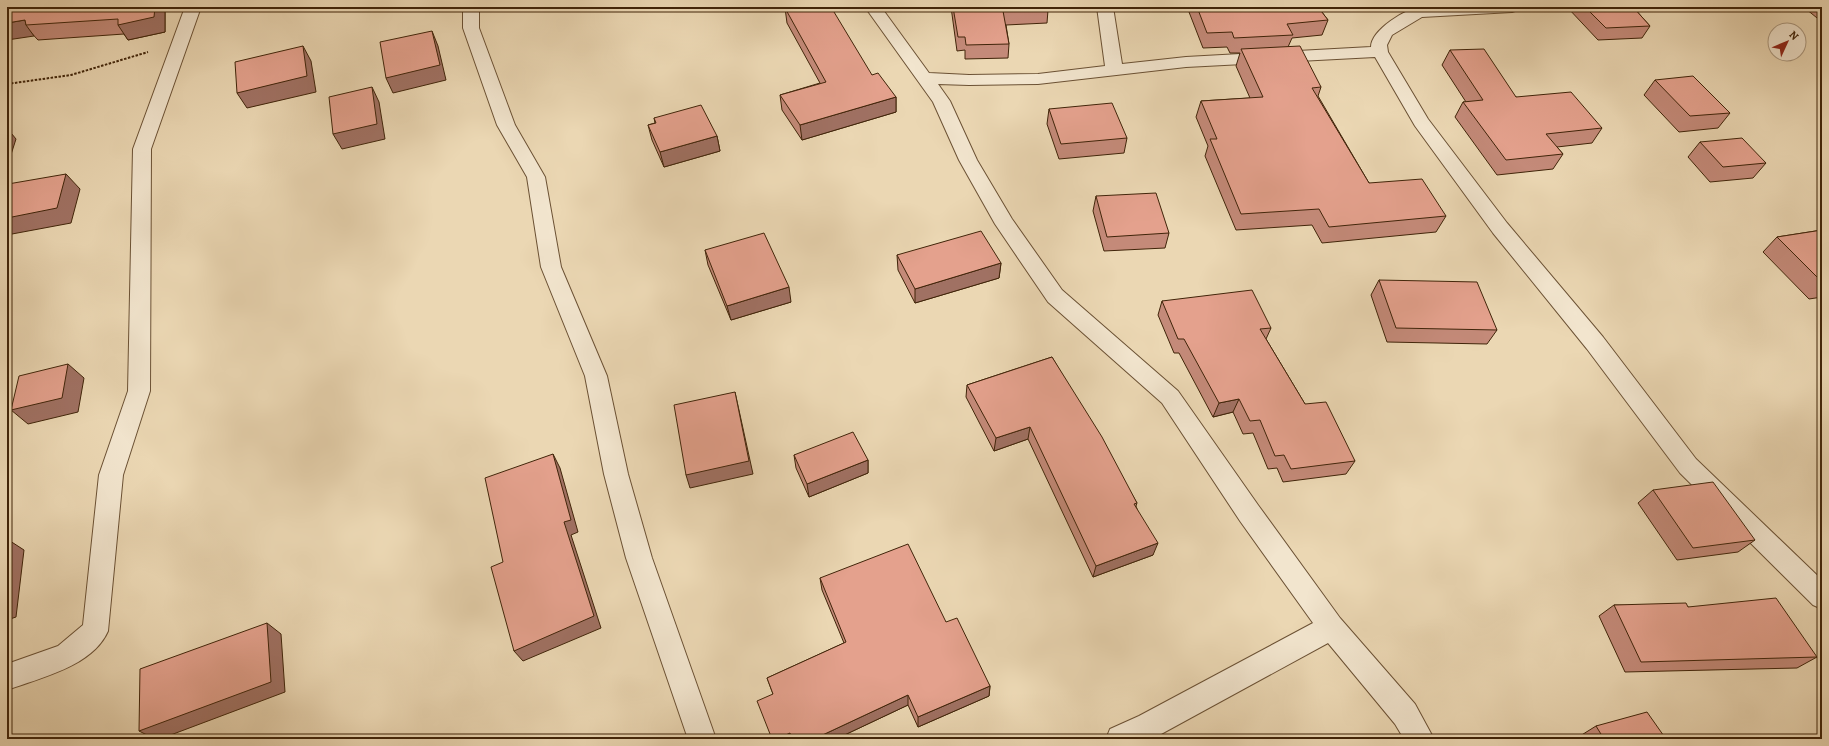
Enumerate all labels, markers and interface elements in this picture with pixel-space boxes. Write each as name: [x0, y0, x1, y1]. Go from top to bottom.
north arrow: [1767, 22, 1807, 62]
text: N: [1786, 27, 1802, 43]

